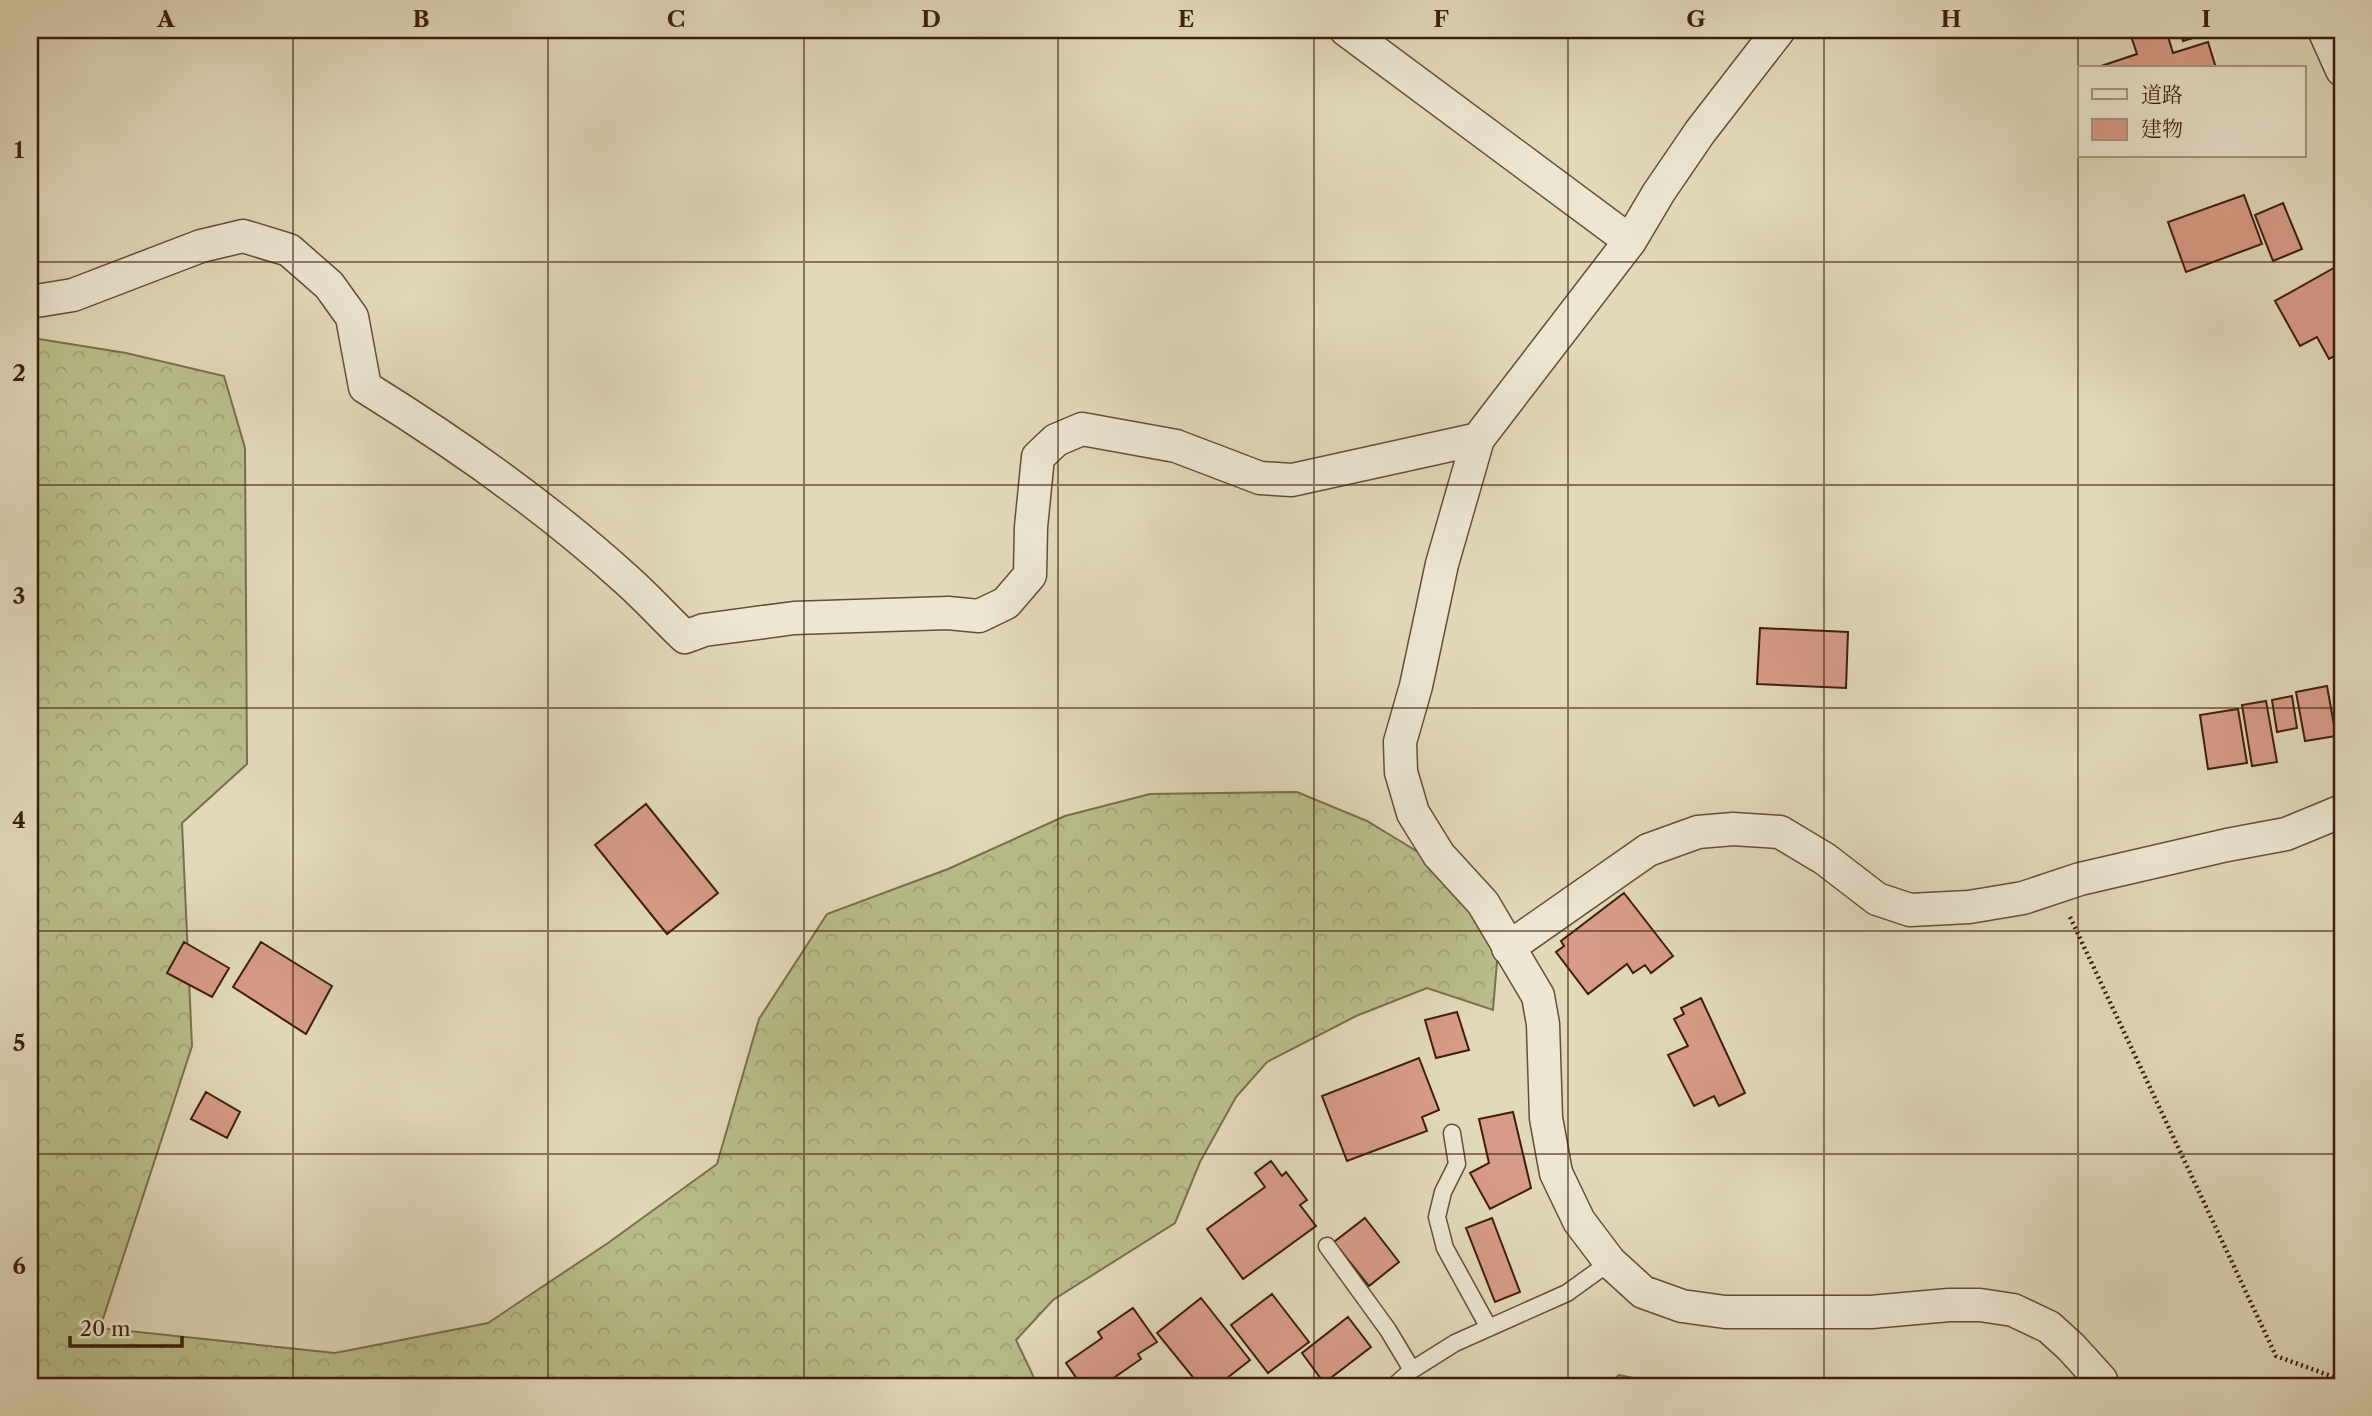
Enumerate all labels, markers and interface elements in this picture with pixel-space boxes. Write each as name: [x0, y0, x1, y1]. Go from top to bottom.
text: A: [156, 5, 176, 33]
text: B: [412, 5, 430, 33]
text: C: [667, 5, 685, 33]
text: D: [921, 5, 941, 33]
text: E: [1178, 5, 1194, 33]
text: F: [1433, 5, 1449, 33]
text: G: [1686, 5, 1706, 33]
text: H: [1941, 5, 1962, 33]
text: I: [2201, 5, 2211, 33]
legend: [2078, 66, 2306, 158]
text: 道路: [2141, 82, 2183, 107]
text: 建物: [2141, 116, 2183, 141]
text: 1: [14, 136, 25, 164]
text: 2: [12, 359, 26, 387]
text: 3: [13, 582, 26, 610]
text: 4: [12, 806, 26, 834]
text: 5: [13, 1029, 25, 1057]
text: 6: [12, 1252, 26, 1280]
scale bar: [70, 1304, 182, 1348]
text: 20 m: [80, 1316, 131, 1341]

